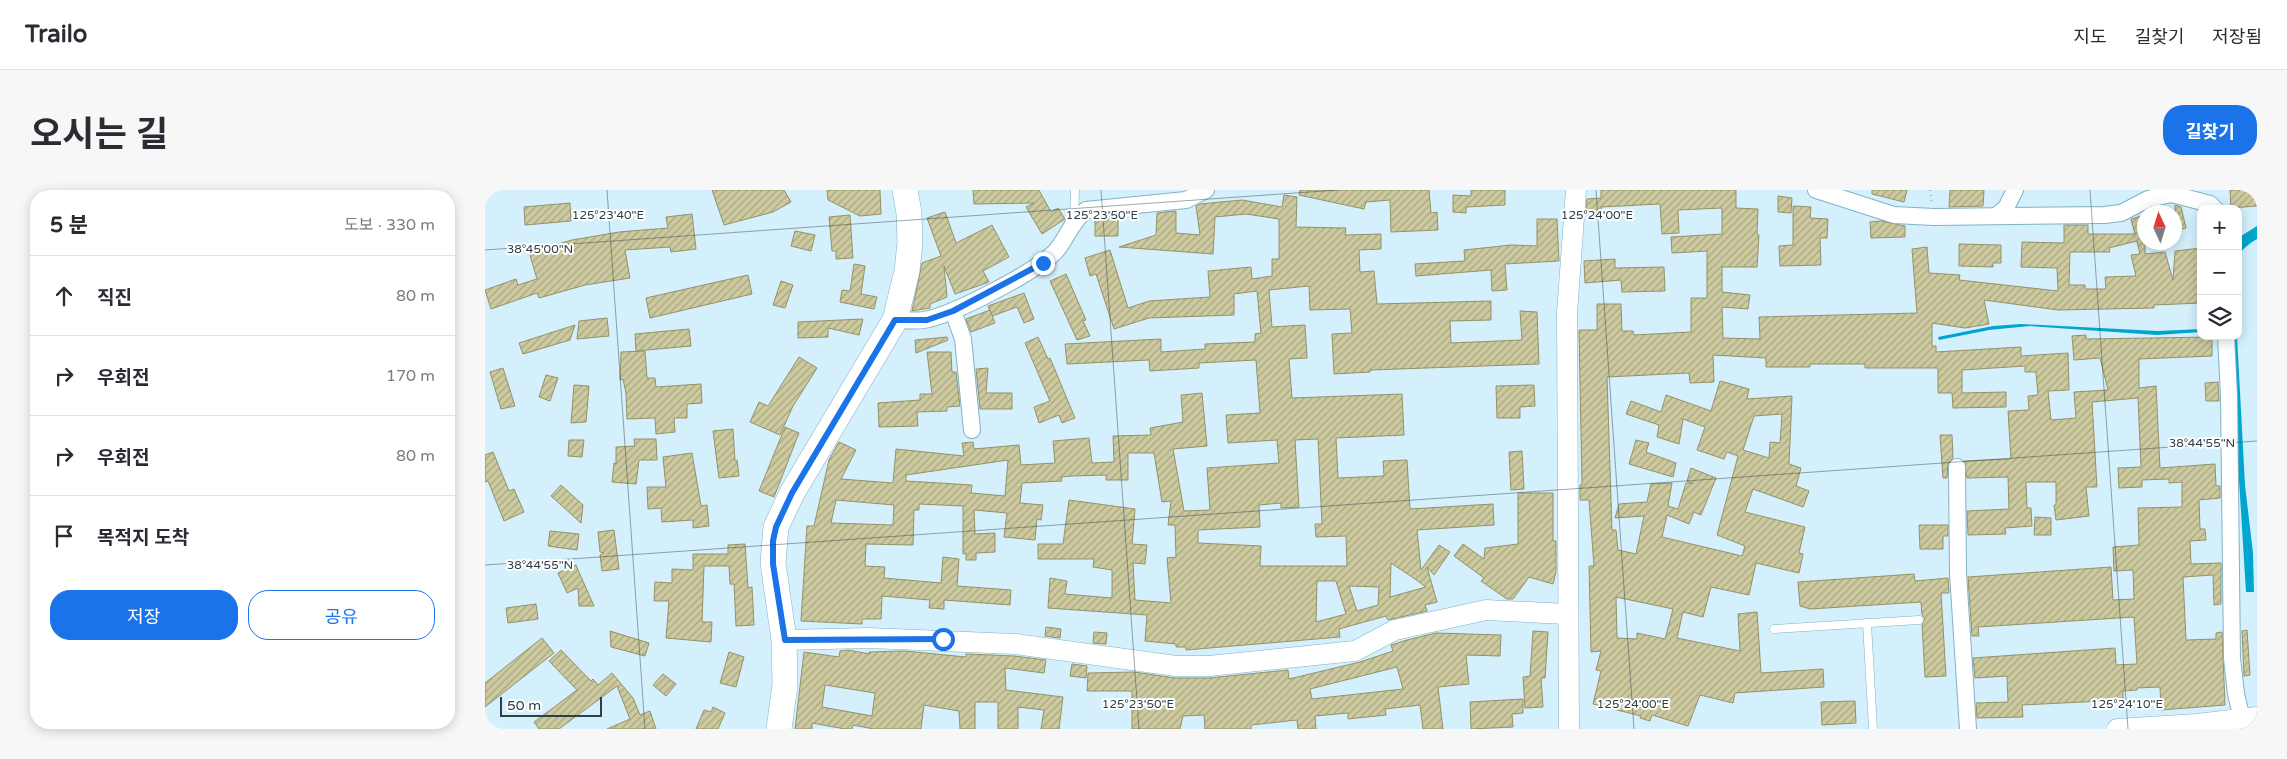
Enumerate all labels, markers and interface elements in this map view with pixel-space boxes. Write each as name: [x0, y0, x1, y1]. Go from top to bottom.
text: Trailo: [25, 20, 87, 49]
text: 지도: [2074, 26, 2107, 48]
text: 길찾기: [2135, 26, 2184, 48]
text: 저장됨: [2212, 26, 2262, 48]
button: 길찾기: [2163, 105, 2257, 155]
text: 오시는 길: [30, 114, 168, 156]
north arrow: [2137, 205, 2182, 250]
map controls: [2197, 205, 2242, 340]
button: +: [2197, 205, 2242, 250]
text: 125°23'40"E: [572, 208, 644, 222]
text: 125°23'50"E: [1066, 208, 1138, 222]
text: 125°24'00"E: [1561, 208, 1633, 222]
text: 5 분: [50, 213, 88, 238]
text: 도보 · 330 m: [344, 215, 435, 235]
text: 38°45'00"N: [507, 242, 573, 256]
button: −: [2197, 250, 2242, 295]
route end: [1032, 252, 1055, 275]
icon: ahead: [50, 282, 78, 310]
text: 80 m: [396, 286, 435, 306]
text: 직진: [97, 287, 132, 309]
button: layers: [2197, 295, 2242, 340]
icon: right: [50, 362, 78, 390]
text: 170 m: [386, 366, 435, 386]
text: 우회전: [97, 367, 149, 389]
text: 38°44'55"N: [2169, 436, 2235, 450]
icon: right: [50, 442, 78, 470]
text: 80 m: [396, 446, 435, 466]
text: 우회전: [97, 447, 149, 469]
icon: arrive: [50, 522, 78, 550]
text: 목적지 도착: [97, 527, 189, 549]
text: 38°44'55"N: [507, 558, 573, 572]
button: 저장: [50, 590, 238, 640]
button: 공유: [248, 590, 435, 640]
route start: [932, 628, 955, 651]
scale bar: [500, 694, 603, 717]
text: 50 m: [507, 697, 541, 714]
text: 125°23'50"E: [1102, 697, 1174, 711]
text: 125°24'00"E: [1597, 697, 1669, 711]
text: 125°24'10"E: [2091, 697, 2163, 711]

